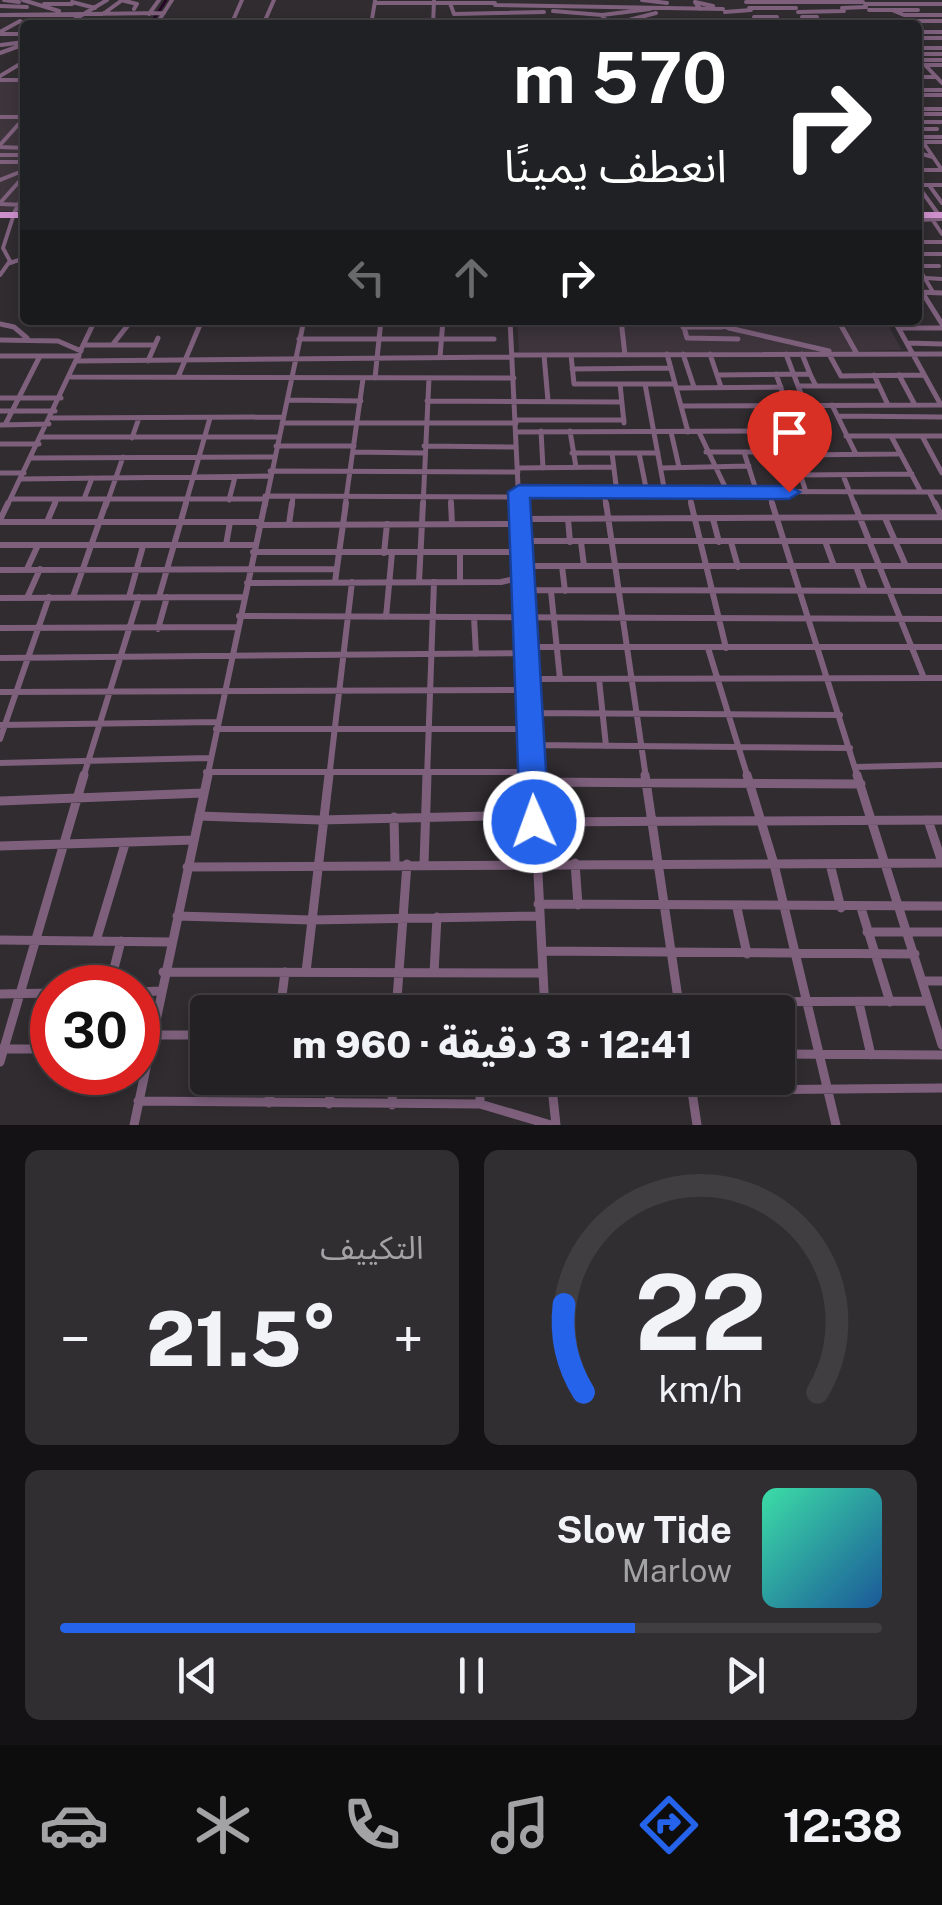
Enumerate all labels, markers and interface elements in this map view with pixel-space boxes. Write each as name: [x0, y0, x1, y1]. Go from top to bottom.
text: 570 m: [513, 36, 727, 119]
icon: right: [762, 60, 892, 190]
text: انعطف يمينًا: [504, 139, 727, 192]
icon: left: [339, 250, 394, 305]
icon: ahead: [444, 250, 499, 305]
icon: right: [549, 250, 604, 305]
pin: [747, 390, 832, 493]
icon: arrive: [762, 405, 817, 460]
position arrow: [482, 770, 586, 874]
speed limit sign: 30: [30, 965, 160, 1095]
text: 12:41 · 3 دقيقة · 960 m: [292, 1022, 693, 1067]
text: التكييف: [320, 1229, 424, 1266]
text: 22: [634, 1251, 766, 1373]
text: 21.5°: [146, 1295, 337, 1383]
text: −: [60, 1307, 91, 1371]
text: +: [393, 1307, 424, 1371]
text: km/h: [658, 1368, 742, 1410]
text: Slow Tide: [556, 1507, 732, 1552]
text: Marlow: [622, 1552, 732, 1589]
icon: previous: [170, 1648, 225, 1703]
icon: pause: [444, 1648, 499, 1703]
icon: next: [718, 1648, 773, 1703]
icon: car: [39, 1790, 109, 1860]
icon: climate: [188, 1790, 258, 1860]
icon: phone: [337, 1790, 407, 1860]
icon: music: [485, 1790, 555, 1860]
icon: directions: [634, 1790, 704, 1860]
text: 12:38: [783, 1799, 903, 1852]

